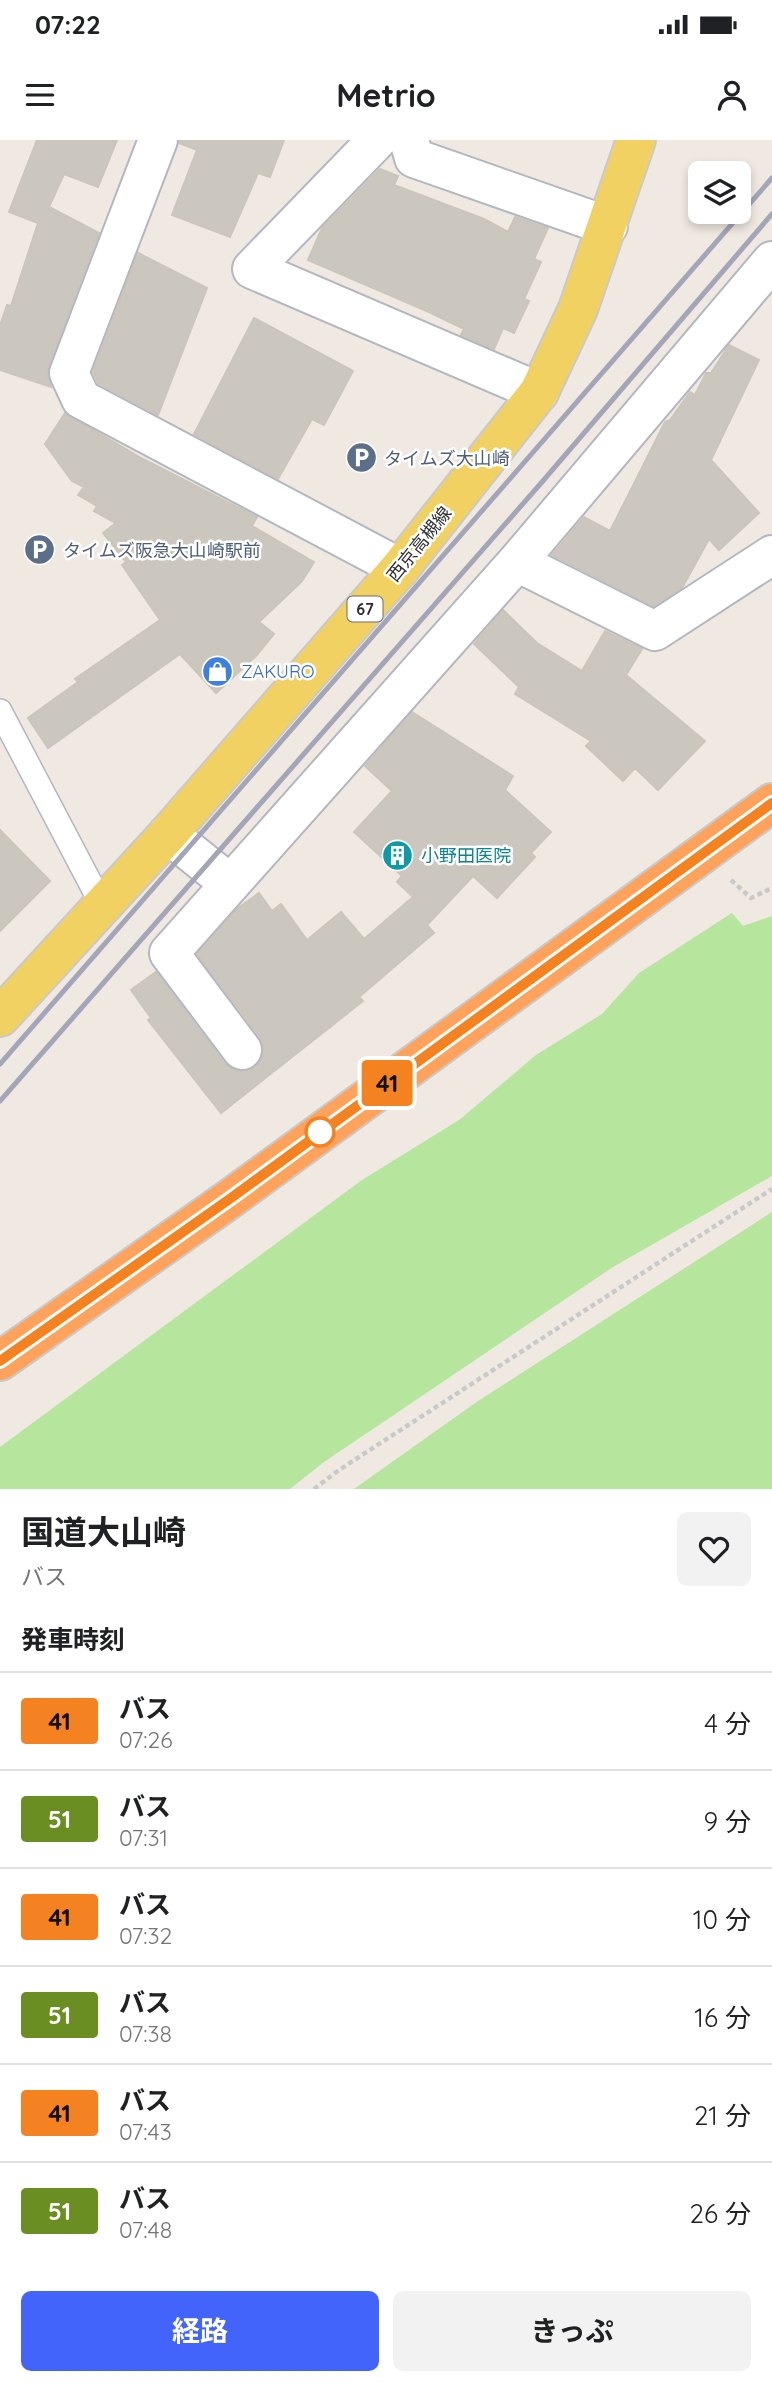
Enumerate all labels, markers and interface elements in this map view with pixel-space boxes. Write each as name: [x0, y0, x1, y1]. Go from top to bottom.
text: 07:22: [35, 8, 101, 41]
text: Metrio: [336, 75, 436, 115]
icon: menu: [21, 76, 59, 114]
icon: person: [713, 76, 751, 114]
map controls: [688, 161, 751, 224]
button: layers: [688, 161, 751, 224]
parking icon: タイムズ大山崎: [344, 441, 378, 475]
place label: タイムズ大山崎: [384, 447, 510, 470]
street label: 西京高槻線: [382, 502, 456, 586]
parking icon: タイムズ阪急大山崎駅前: [23, 533, 57, 567]
place label: タイムズ阪急大山崎駅前: [63, 539, 261, 562]
road number: 67: [348, 596, 382, 622]
shop icon: ZAKURO: [201, 654, 235, 688]
place label: ZAKURO: [241, 660, 315, 683]
building icon: 小野田医院: [381, 838, 415, 872]
place label: 小野田医院: [421, 844, 511, 867]
line badge: 41: [356, 1060, 418, 1106]
text: 41: [376, 1068, 398, 1098]
unlabelled marker: [305, 1117, 335, 1147]
text: 国道大山崎: [21, 1511, 186, 1552]
button: heart: [677, 1512, 751, 1586]
text: バス: [21, 1562, 67, 1591]
text: 発車時刻: [21, 1623, 125, 1656]
text: バス: [119, 1692, 171, 1725]
text: 41: [48, 1706, 71, 1736]
text: 4 分: [704, 1707, 751, 1740]
text: 07:26: [119, 1725, 173, 1754]
text: バス: [119, 1790, 171, 1823]
text: 51: [48, 1804, 71, 1834]
text: 9 分: [703, 1805, 751, 1838]
text: 07:31: [119, 1823, 168, 1852]
text: バス: [119, 1888, 171, 1921]
text: 41: [48, 1902, 71, 1932]
text: 10 分: [693, 1903, 751, 1936]
text: 07:32: [119, 1921, 172, 1950]
text: バス: [119, 1986, 171, 2019]
text: 51: [48, 2000, 71, 2030]
text: 16 分: [694, 2001, 751, 2034]
text: 07:38: [119, 2019, 172, 2048]
text: バス: [119, 2084, 171, 2117]
text: 41: [48, 2098, 71, 2128]
text: 21 分: [694, 2099, 751, 2132]
text: 07:43: [119, 2117, 172, 2146]
text: バス: [119, 2182, 171, 2215]
text: 51: [48, 2196, 71, 2226]
text: 26 分: [690, 2197, 751, 2230]
text: 07:48: [119, 2215, 172, 2244]
button: 経路: [21, 2291, 379, 2371]
button: きっぷ: [393, 2291, 751, 2371]

